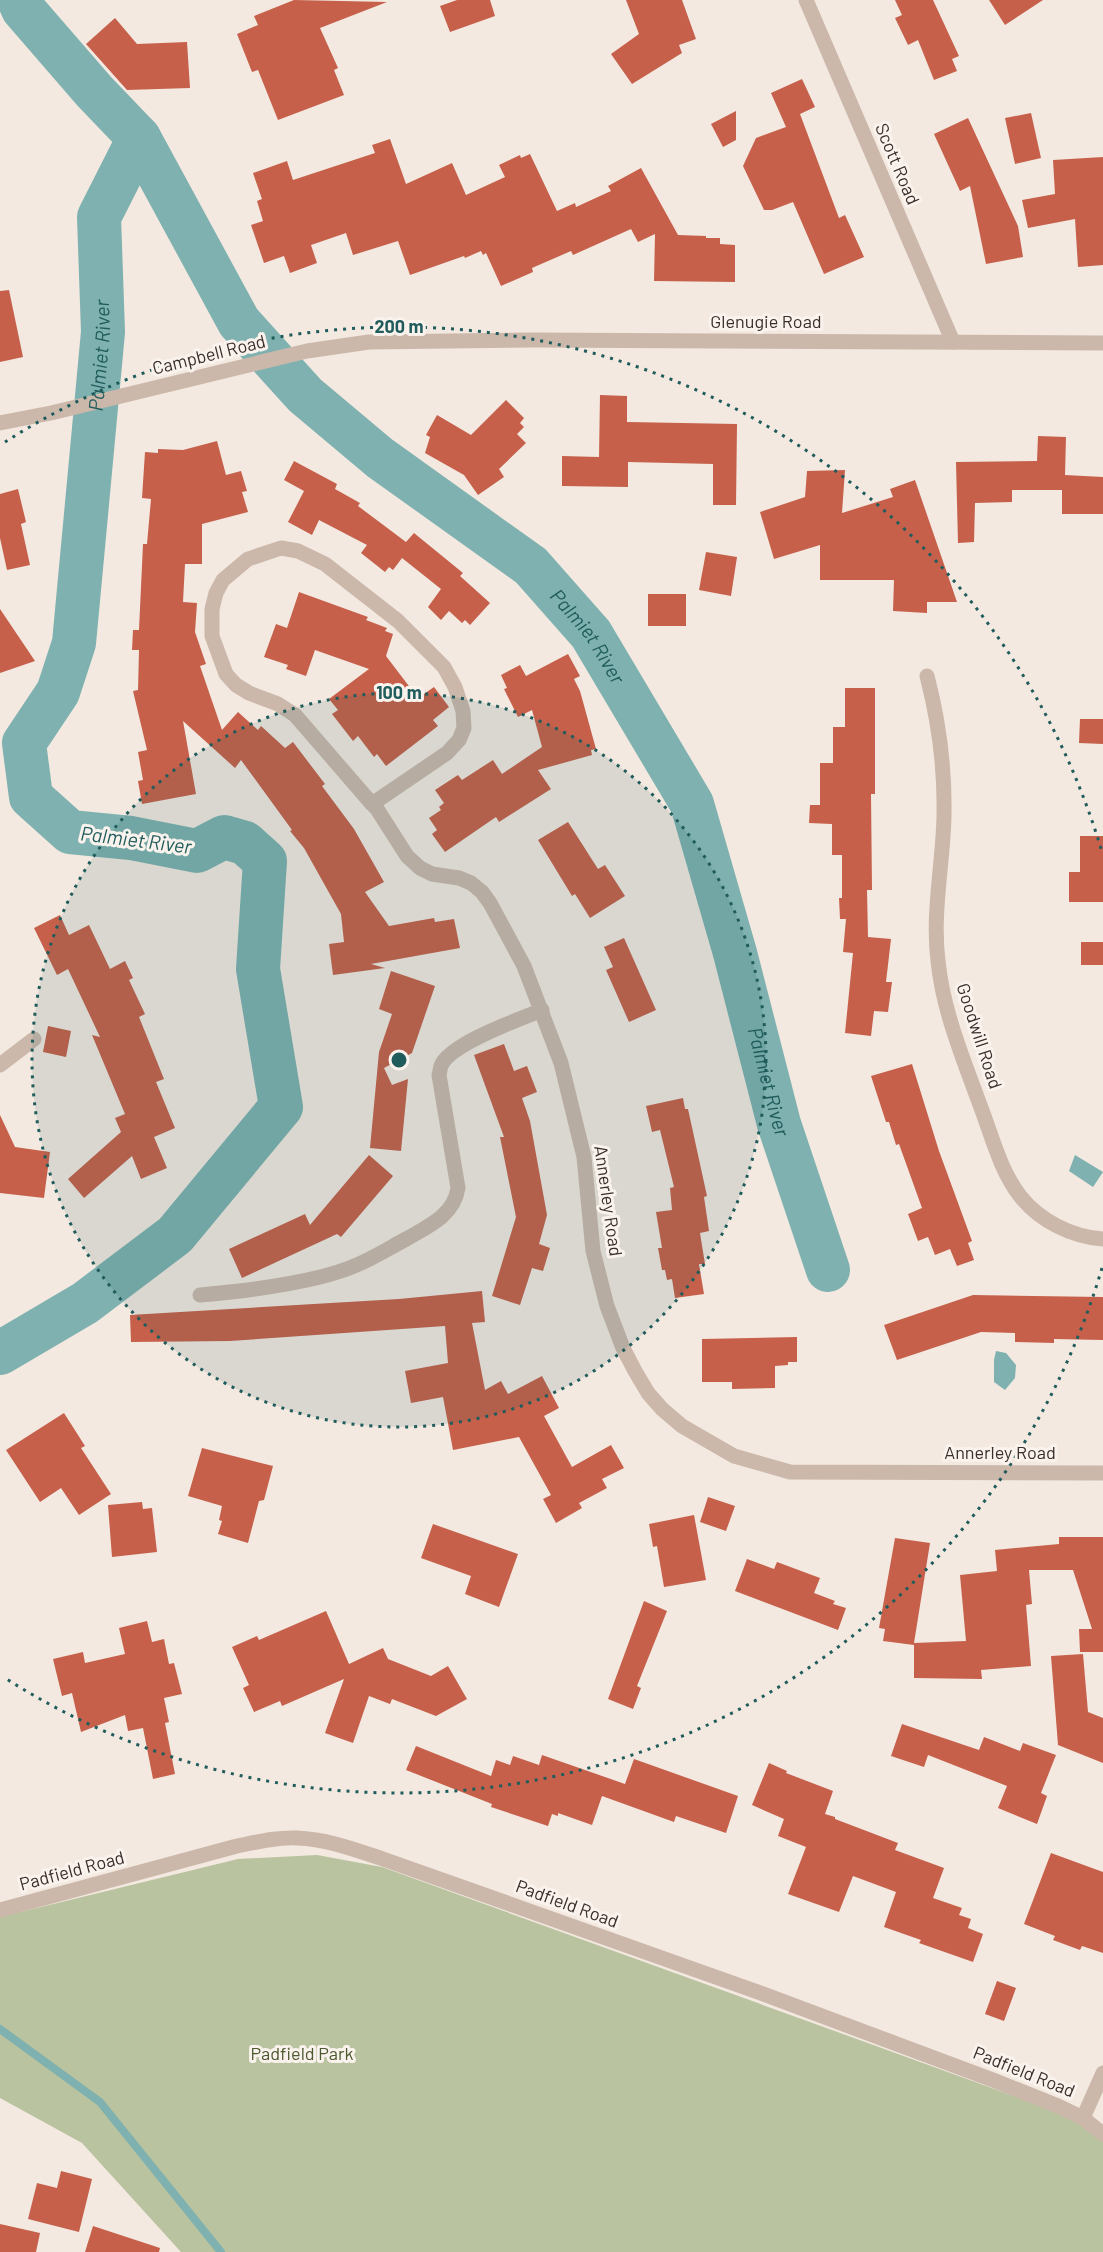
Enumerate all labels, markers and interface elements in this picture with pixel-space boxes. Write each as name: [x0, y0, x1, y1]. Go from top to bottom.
street label: Scott Road: [871, 120, 925, 208]
water label: Palmiet River: [83, 298, 114, 412]
street label: Glenugie Road: [710, 310, 822, 332]
text: 200 m: [374, 315, 424, 337]
street label: Campbell Road: [150, 329, 268, 379]
water label: Palmiet River: [546, 583, 631, 688]
text: 100 m: [376, 681, 422, 703]
water label: Palmiet River: [79, 820, 194, 858]
street label: Goodwill Road: [953, 980, 1007, 1091]
water label: Palmiet River: [744, 1025, 796, 1140]
centre of rings: [389, 1050, 409, 1070]
street label: Annerley Road: [590, 1144, 628, 1258]
street label: Annerley Road: [944, 1441, 1056, 1463]
street label: Padfield Road: [17, 1845, 127, 1895]
street label: Padfield Road: [513, 1874, 622, 1932]
street label: Padfield Road: [970, 2041, 1078, 2101]
park label: Padfield Park: [250, 2042, 354, 2064]

